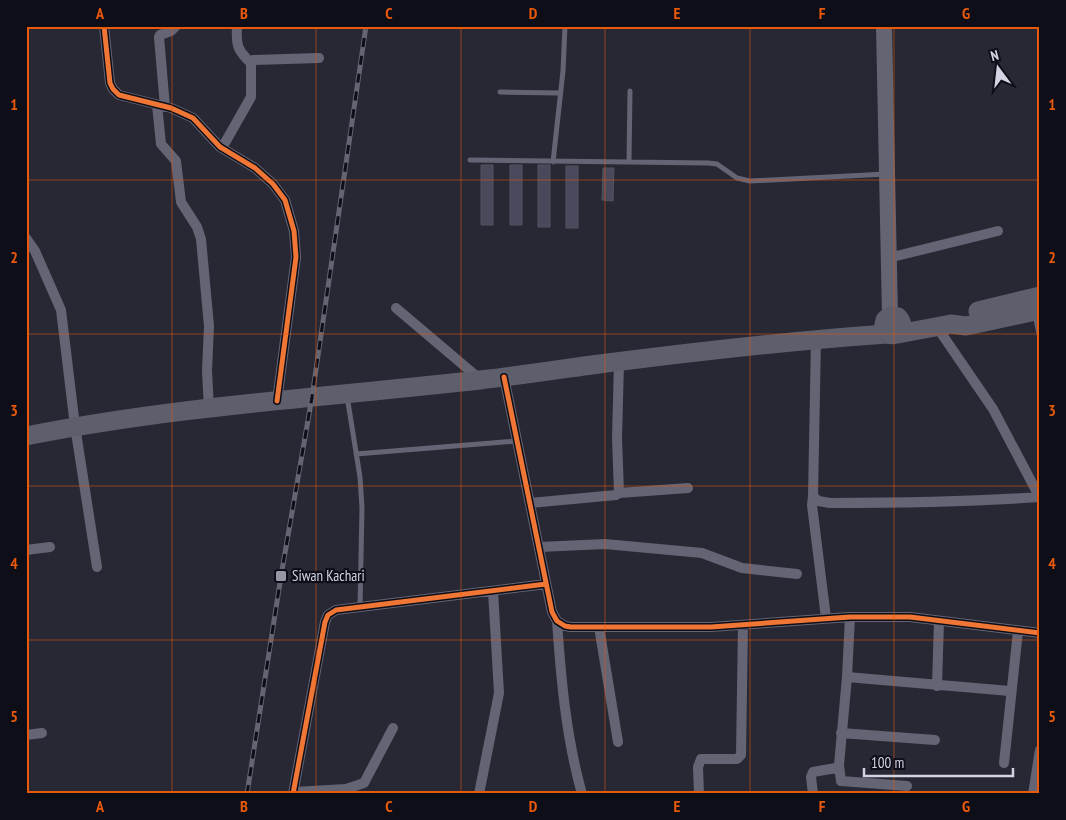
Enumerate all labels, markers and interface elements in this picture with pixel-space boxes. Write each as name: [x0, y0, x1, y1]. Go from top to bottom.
text: A: [95, 3, 105, 23]
text: B: [240, 3, 248, 23]
text: C: [385, 3, 393, 23]
text: D: [529, 3, 538, 23]
text: E: [674, 3, 681, 23]
text: F: [819, 3, 826, 23]
text: G: [962, 3, 970, 23]
north arrow: [974, 42, 1024, 92]
text: N: [989, 46, 1001, 65]
text: 1: [10, 94, 18, 114]
text: 1: [1048, 94, 1056, 114]
text: 2: [10, 247, 18, 267]
text: 2: [1048, 247, 1056, 267]
text: 3: [10, 400, 18, 420]
text: 3: [1048, 400, 1056, 420]
text: 4: [10, 553, 18, 573]
text: 4: [1048, 553, 1056, 573]
place label: Siwan Kachari: [292, 566, 365, 585]
marker: Siwan Kachari: [274, 569, 288, 583]
text: 5: [10, 706, 18, 726]
text: 5: [1048, 706, 1056, 726]
scale bar: [864, 745, 1012, 777]
text: 100 m: [871, 753, 904, 772]
text: A: [95, 796, 105, 816]
text: B: [240, 796, 248, 816]
text: C: [385, 796, 393, 816]
text: D: [529, 796, 538, 816]
text: E: [674, 796, 681, 816]
text: F: [819, 796, 826, 816]
text: G: [962, 796, 970, 816]

